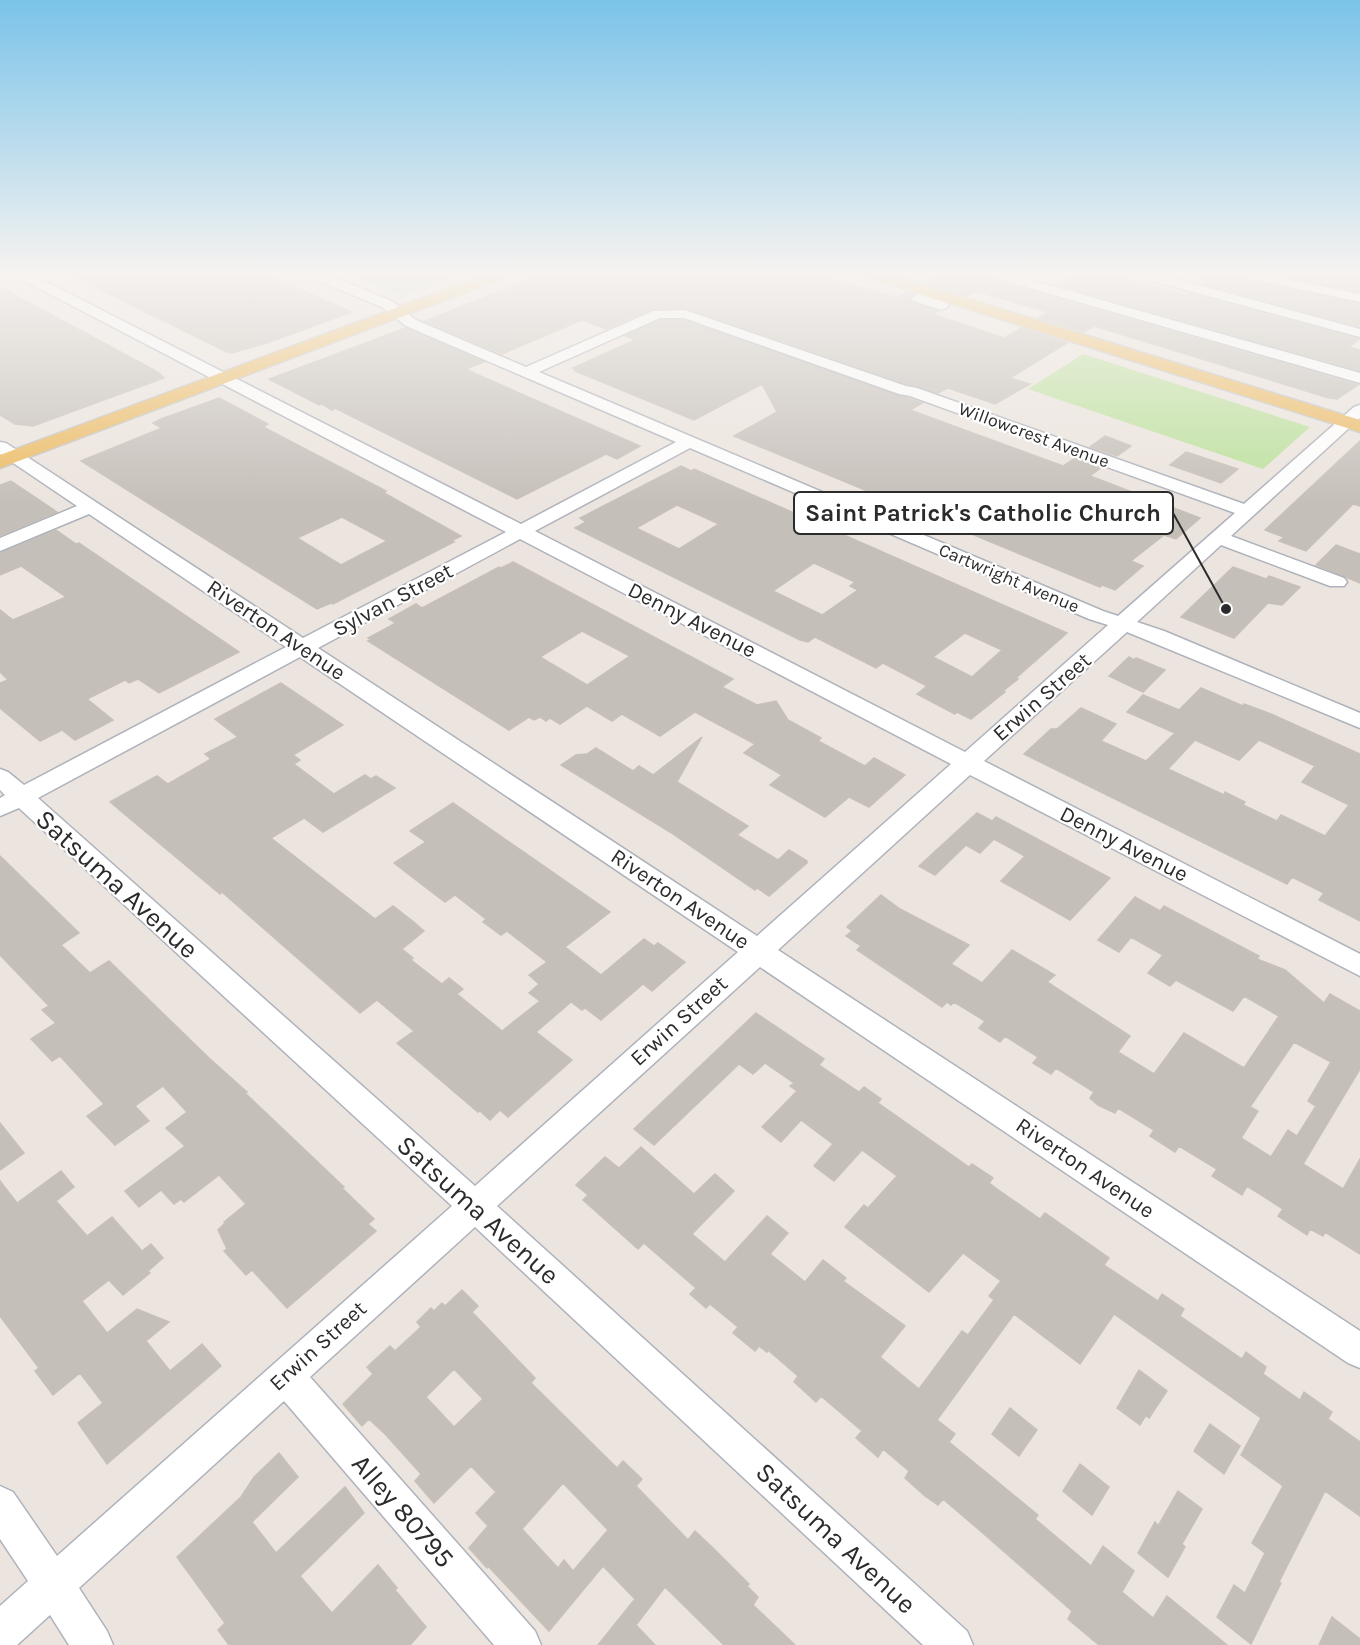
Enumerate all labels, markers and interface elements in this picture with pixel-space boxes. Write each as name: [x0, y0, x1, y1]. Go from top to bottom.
street label: Willowcrest Avenue: [955, 397, 1113, 473]
callout: Saint Patrick's Catholic Church: [794, 492, 1173, 534]
text: Saint Patrick's Catholic Church: [805, 499, 1161, 527]
street label: Cartwright Avenue: [935, 538, 1083, 618]
street label: Sylvan Street: [329, 558, 457, 642]
street label: Riverton Avenue: [202, 574, 350, 686]
street label: Denny Avenue: [624, 577, 760, 663]
street label: Erwin Street: [988, 647, 1096, 747]
street label: Denny Avenue: [1056, 801, 1192, 887]
street label: Satsuma Avenue: [29, 803, 205, 965]
street label: Riverton Avenue: [606, 843, 754, 955]
street label: Erwin Street: [625, 971, 733, 1071]
street label: Riverton Avenue: [1011, 1112, 1159, 1224]
street label: Satsuma Avenue: [390, 1129, 566, 1291]
street label: Erwin Street: [264, 1296, 372, 1396]
street label: Alley 80795: [345, 1448, 461, 1574]
street label: Satsuma Avenue: [749, 1456, 923, 1620]

